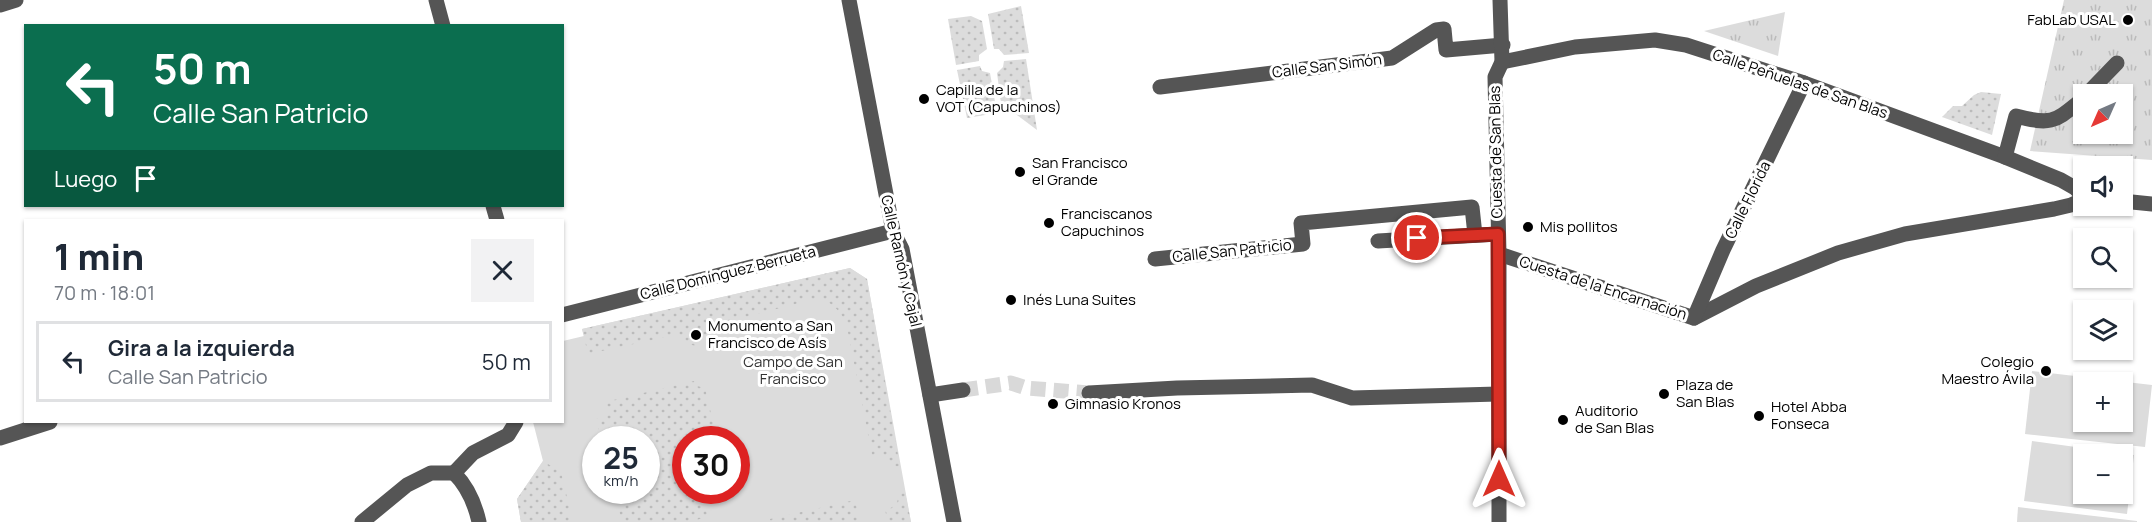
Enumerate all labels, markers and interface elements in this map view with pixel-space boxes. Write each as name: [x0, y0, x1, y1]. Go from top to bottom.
place label: FabLab USAL: [2027, 9, 2116, 30]
marker: FabLab USAL: [2121, 13, 2135, 27]
text: 50 m: [153, 39, 251, 97]
street label: Calle Peñuelas de San Blas: [1710, 44, 1891, 123]
icon: left: [54, 48, 132, 126]
street label: Calle San Simón: [1271, 48, 1383, 83]
place label: Capilla de la VOT (Capuchinos): [936, 79, 1062, 117]
north arrow: [2073, 84, 2133, 144]
map controls: [2073, 84, 2133, 504]
street label: Cuesta de San Blas: [1484, 85, 1507, 219]
marker: Capilla de la VOT (Capuchinos): [917, 92, 931, 106]
text: Calle San Patricio: [153, 94, 369, 131]
place label: San Francisco el Grande: [1032, 152, 1128, 190]
button: sound: [2073, 156, 2133, 216]
street label: Calle Florida: [1720, 157, 1775, 242]
icon: arrive: [129, 162, 162, 195]
text: Luego: [54, 164, 117, 194]
marker: San Francisco el Grande: [1013, 165, 1027, 179]
street label: Calle Ramón y Cajal: [876, 193, 927, 329]
place label: Franciscanos Capuchinos: [1061, 203, 1153, 241]
pin: [1391, 212, 1442, 263]
marker: Franciscanos Capuchinos: [1042, 216, 1056, 230]
place label: Mis pollitos: [1540, 216, 1618, 237]
marker: Mis pollitos: [1521, 220, 1535, 234]
icon: arrive: [1400, 221, 1433, 254]
button: search: [2073, 228, 2133, 288]
text: 1 min: [54, 232, 144, 281]
street label: Calle San Patricio: [1171, 234, 1293, 267]
button: close: [471, 239, 534, 302]
street label: Calle Domínguez Berrueta: [638, 241, 818, 305]
street label: Cuesta de la Encarnación: [1517, 250, 1690, 325]
text: 70 m · 18:01: [54, 279, 155, 306]
place label: Inés Luna Suites: [1023, 289, 1136, 310]
marker: Inés Luna Suites: [1004, 293, 1018, 307]
button: layers: [2073, 300, 2133, 360]
place label: Monumento a San Francisco de Asís: [708, 315, 833, 353]
marker: Monumento a San Francisco de Asís: [689, 328, 703, 342]
text: Gira a la izquierda: [108, 333, 295, 363]
icon: left: [57, 345, 90, 378]
text: 50 m: [482, 347, 531, 377]
park label: Campo de San Francisco: [743, 351, 843, 389]
place label: Colegio Maestro Ávila: [1941, 351, 2034, 389]
text: Calle San Patricio: [108, 363, 268, 390]
marker: Colegio Maestro Ávila: [2039, 364, 2053, 378]
button: +: [2073, 372, 2133, 432]
place label: Plaza de San Blas: [1676, 374, 1735, 412]
marker: Plaza de San Blas: [1657, 387, 1671, 401]
place label: Gimnasio Kronos: [1065, 393, 1181, 414]
place label: Hotel Abba Fonseca: [1771, 396, 1847, 434]
marker: Gimnasio Kronos: [1046, 397, 1060, 411]
place label: Auditorio de San Blas: [1575, 400, 1654, 438]
marker: Hotel Abba Fonseca: [1752, 409, 1766, 423]
marker: Auditorio de San Blas: [1556, 413, 1570, 427]
speed limit sign: 30: [672, 426, 750, 504]
text: 25: [603, 437, 639, 478]
button: −: [2073, 444, 2133, 504]
position arrow: [1467, 447, 1531, 511]
text: km/h: [604, 470, 638, 491]

